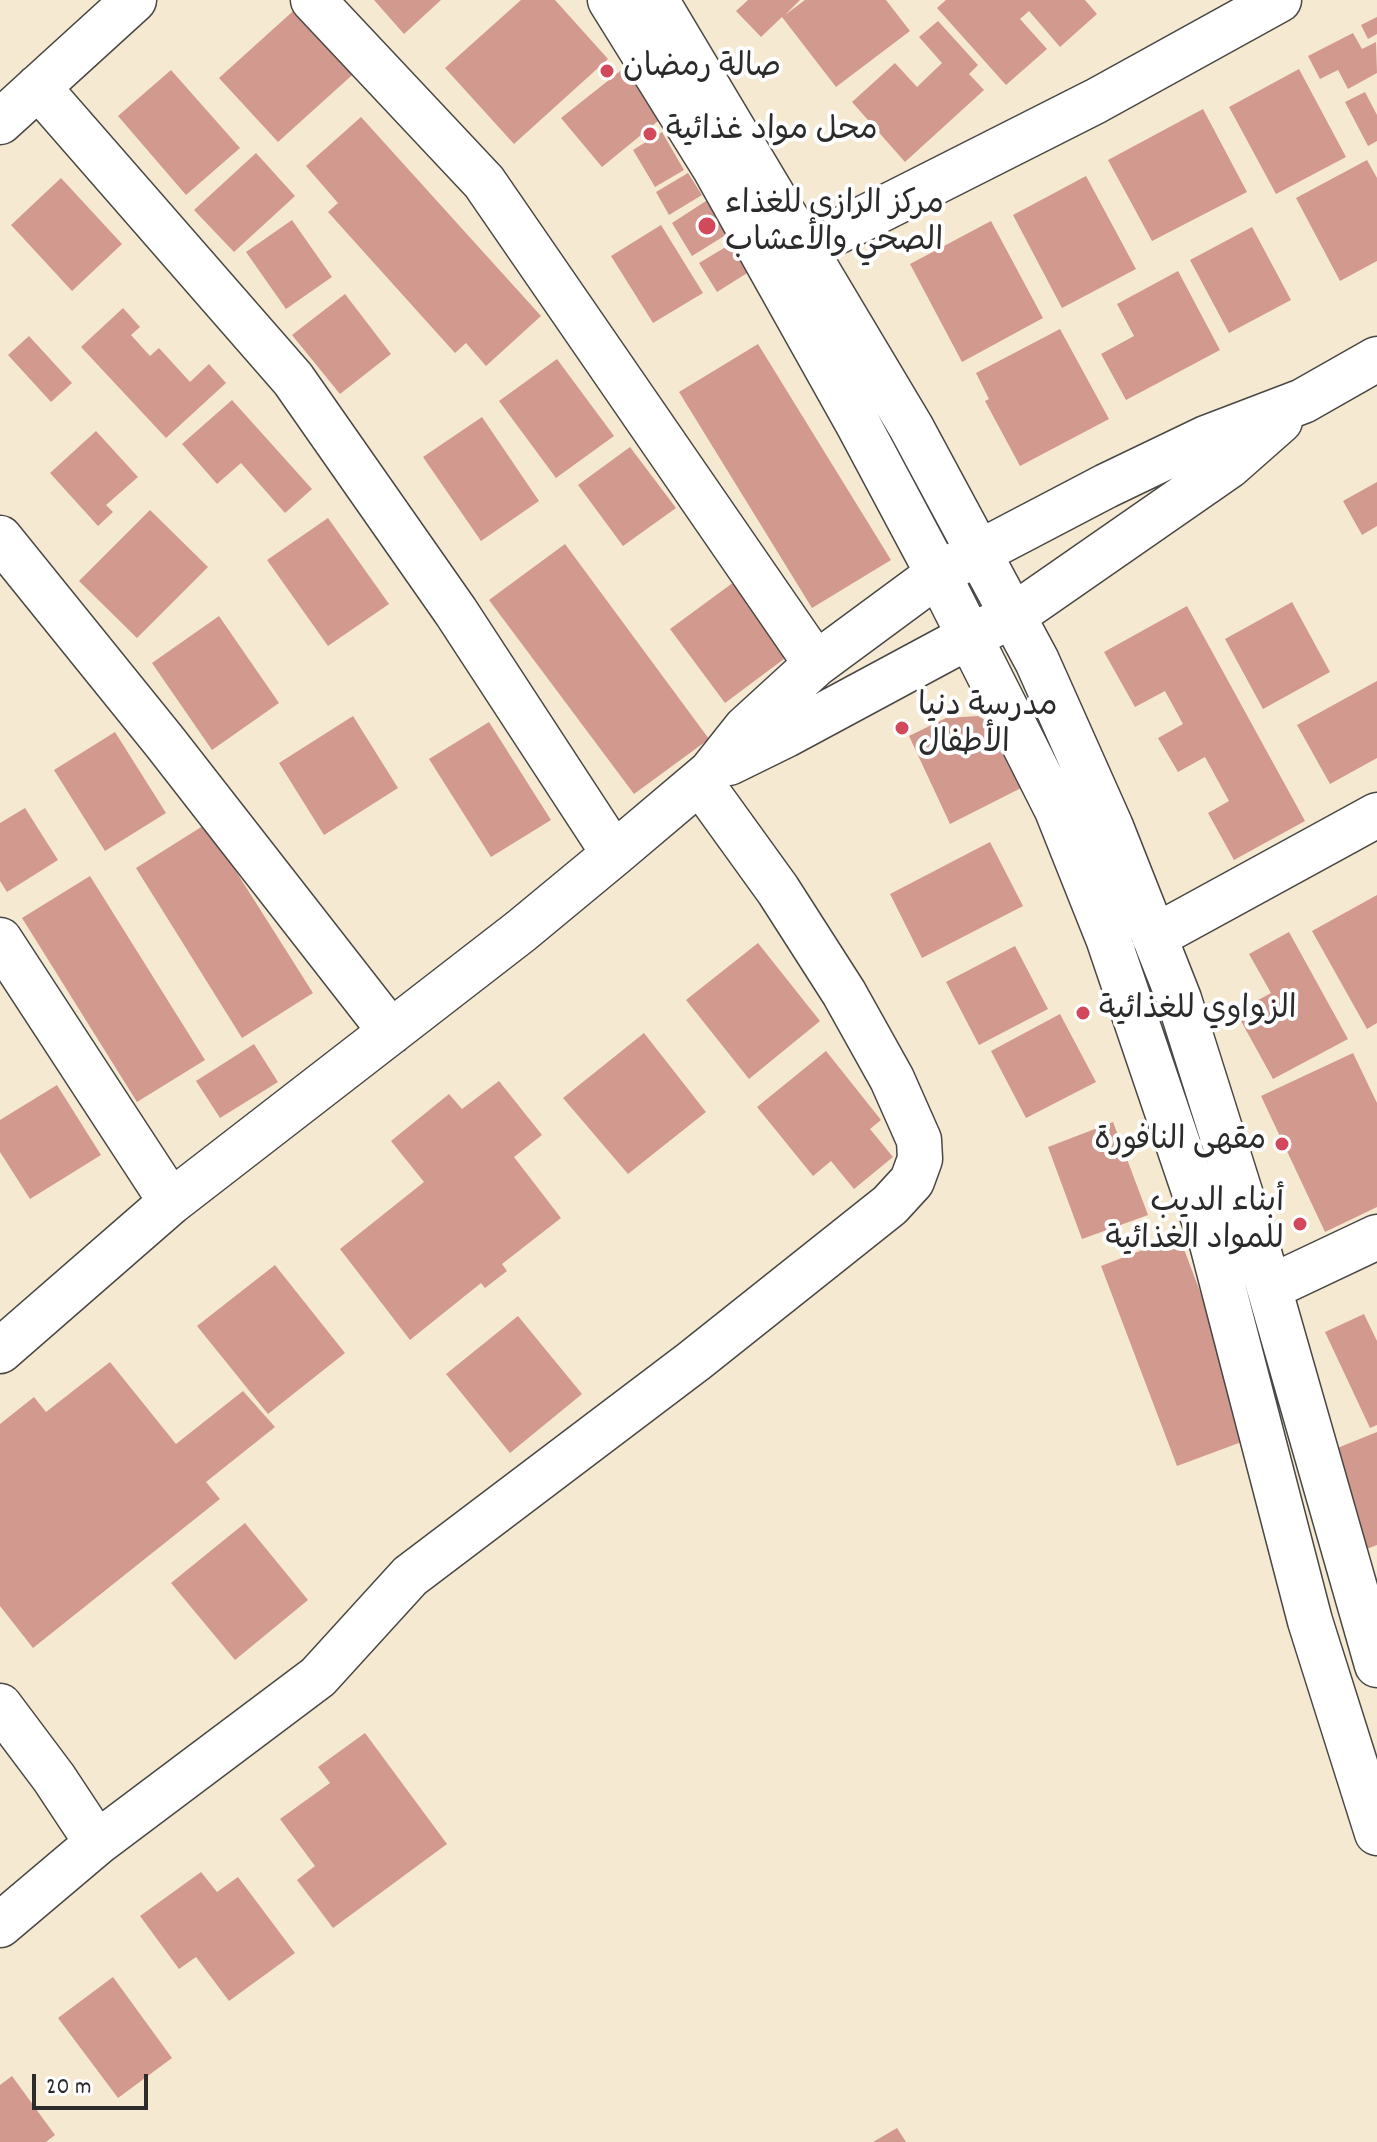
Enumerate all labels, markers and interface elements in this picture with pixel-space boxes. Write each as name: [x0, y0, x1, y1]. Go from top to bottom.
place label: صالة رمضان: [623, 52, 781, 90]
marker: صالة رمضان: [598, 62, 616, 80]
place label: محل مواد غذائية: [666, 115, 878, 153]
marker: محل مواد غذائية: [641, 125, 659, 143]
place label: مركز الرازي للغذاء الصحي والأعشاب: [725, 189, 944, 264]
marker: مركز الرازي للغذاء الصحي والأعشاب: [696, 215, 718, 237]
place label: مدرسة دنيا الأطفال: [918, 691, 1058, 766]
marker: مدرسة دنيا الأطفال: [893, 719, 911, 737]
place label: الزواوي للغذائية: [1099, 994, 1297, 1032]
marker: الزواوي للغذائية: [1074, 1004, 1092, 1022]
place label: مقهى النافورة: [1094, 1125, 1266, 1163]
marker: مقهى النافورة: [1273, 1135, 1291, 1153]
place label: أبناء الديب للمواد الغذائية: [1105, 1187, 1284, 1262]
marker: أبناء الديب للمواد الغذائية: [1291, 1215, 1309, 1233]
scale bar: [36, 2058, 152, 2108]
text: 20 m: [46, 2071, 92, 2105]

